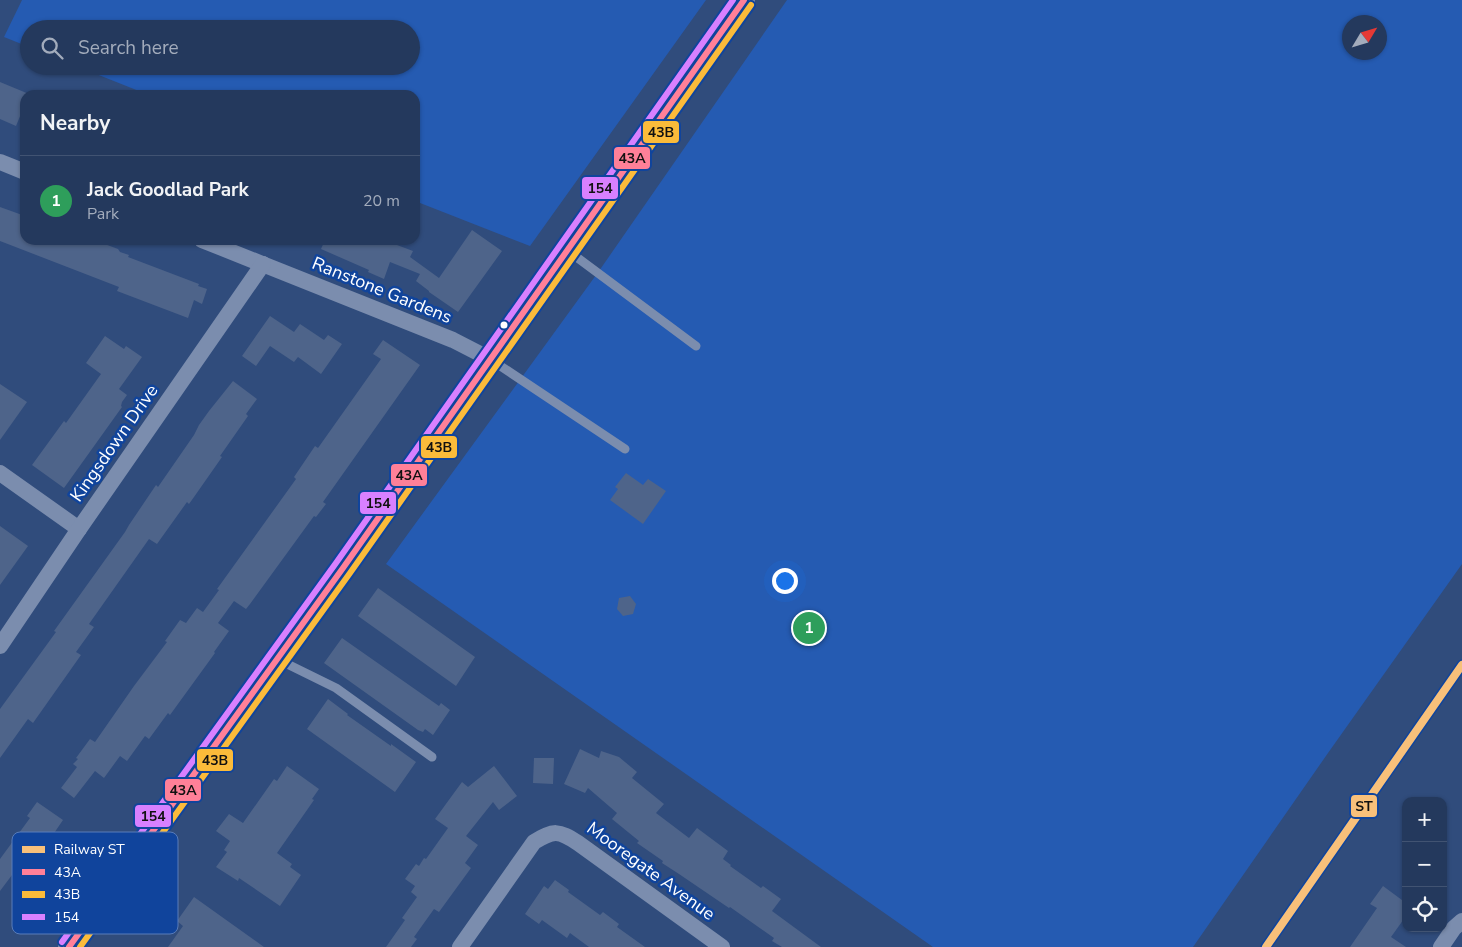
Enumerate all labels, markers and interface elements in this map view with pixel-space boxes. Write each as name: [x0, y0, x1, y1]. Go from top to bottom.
north arrow: [1342, 15, 1387, 60]
search box: [20, 20, 420, 75]
icon: search: [38, 34, 66, 62]
text: Search here: [78, 35, 179, 61]
text: Nearby: [40, 109, 110, 137]
line badge: 43B: [642, 120, 680, 144]
text: 43B: [648, 123, 674, 142]
line badge: 43A: [613, 146, 651, 170]
text: 43A: [618, 149, 646, 168]
line badge: 154: [581, 176, 619, 200]
text: Jack Goodlad Park: [87, 177, 249, 203]
text: 154: [587, 179, 613, 198]
text: 1: [51, 190, 61, 212]
text: 20 m: [363, 190, 400, 212]
text: Park: [87, 203, 119, 225]
street label: Ranstone Gardens: [308, 251, 456, 329]
unlabelled marker: [499, 320, 509, 330]
street label: Kingsdown Drive: [65, 380, 163, 506]
line badge: 43B: [420, 435, 458, 459]
text: 43B: [426, 438, 452, 457]
line badge: 43A: [390, 463, 428, 487]
text: 43A: [395, 466, 423, 485]
line badge: 154: [359, 491, 397, 515]
text: 154: [365, 494, 391, 513]
your location: [772, 568, 798, 594]
pin: 1: [793, 609, 825, 647]
line badge: 43B: [196, 748, 234, 772]
text: 43B: [202, 751, 228, 770]
line badge: 43A: [164, 778, 202, 802]
text: 43A: [169, 781, 197, 800]
line badge: ST: [1350, 794, 1378, 818]
text: ST: [1355, 797, 1373, 816]
map controls: [1402, 797, 1447, 932]
button: +: [1402, 797, 1447, 842]
line badge: 154: [134, 804, 172, 828]
text: 154: [140, 807, 166, 826]
street label: Mooregate Avenue: [582, 816, 720, 926]
legend: [12, 832, 178, 934]
text: Railway ST: [54, 840, 125, 859]
button: −: [1402, 842, 1447, 887]
text: 43A: [54, 863, 81, 882]
text: 43B: [54, 885, 80, 904]
button: locate: [1402, 887, 1447, 932]
text: 154: [54, 908, 79, 927]

